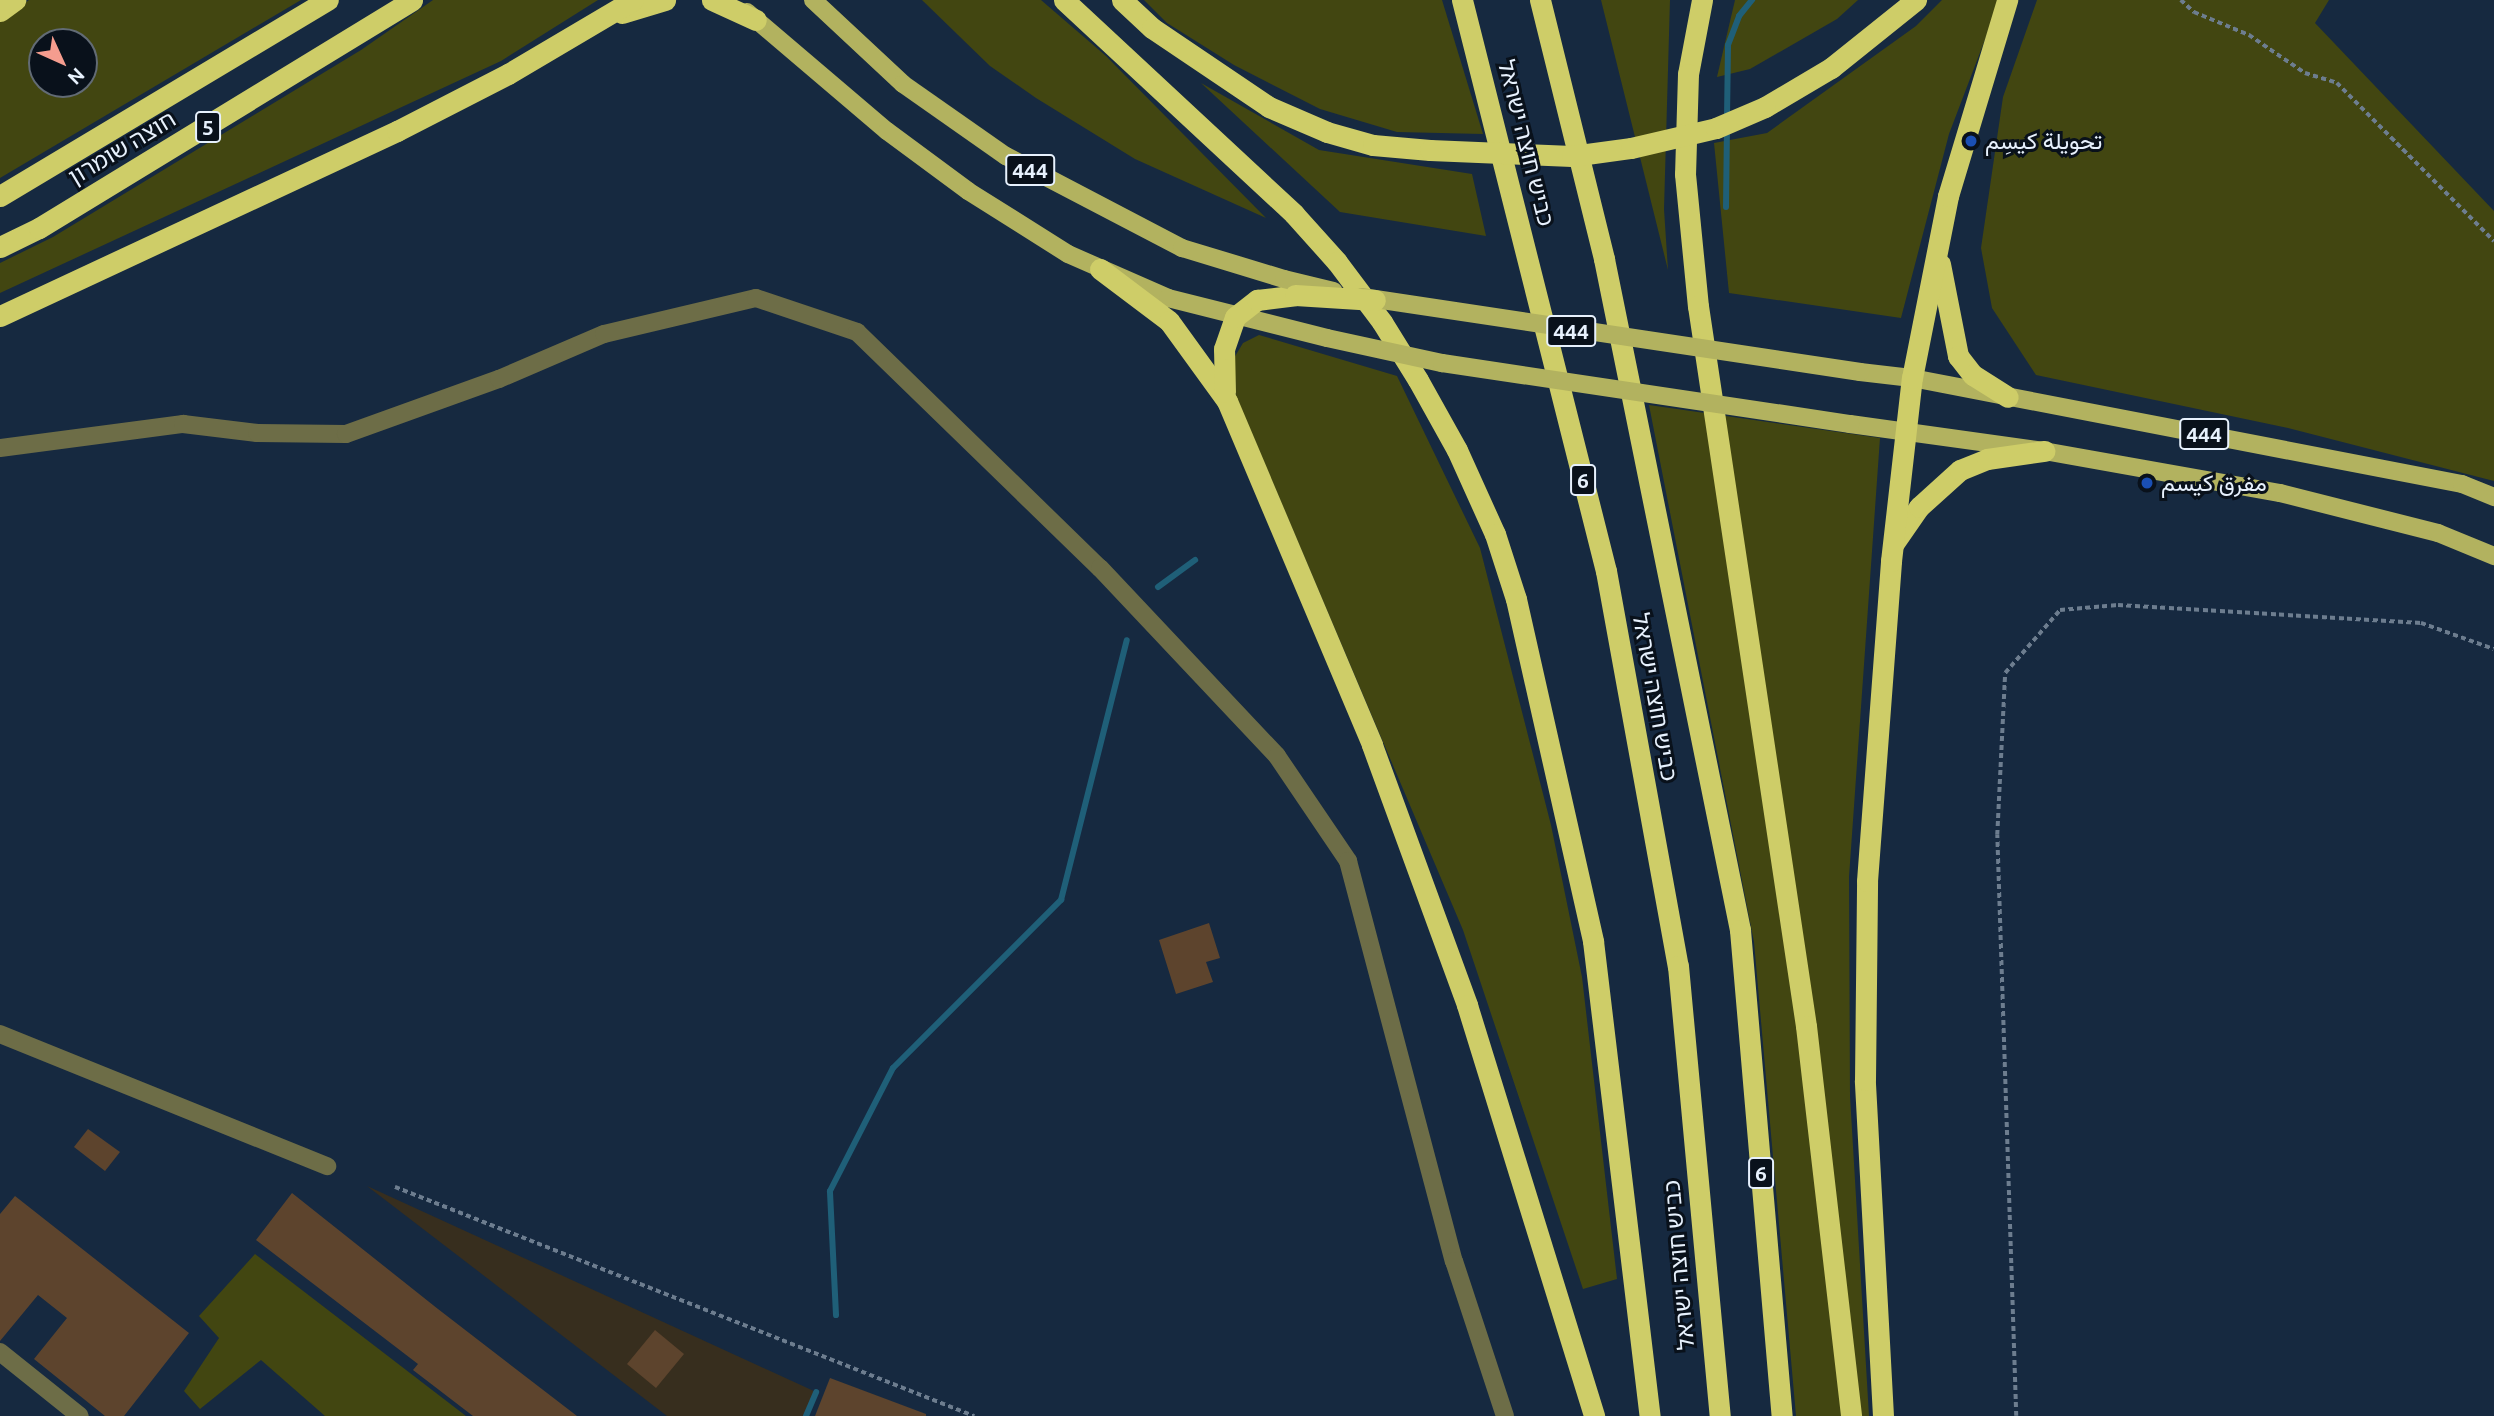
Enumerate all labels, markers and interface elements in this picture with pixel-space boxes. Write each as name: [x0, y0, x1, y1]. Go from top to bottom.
north arrow: [28, 28, 98, 98]
street label: כביש חוצה ישראל: [1492, 57, 1560, 229]
text: N: [64, 64, 89, 89]
street label: חוצה שומרון: [63, 105, 181, 191]
road number: 5: [194, 110, 222, 144]
place label: تحويلة كيسِم: [1985, 127, 2102, 155]
marker: تحويلة كيسِم: [1963, 133, 1979, 149]
road number: 444: [1004, 152, 1056, 188]
road number: 444: [1545, 314, 1597, 348]
road number: 444: [2178, 416, 2230, 452]
road number: 6: [1569, 462, 1597, 498]
place label: مفرق كيسم: [2161, 469, 2267, 497]
marker: مفرق كيسم: [2139, 475, 2155, 491]
street label: כביש חוצה ישראל: [1627, 611, 1683, 783]
road number: 6: [1747, 1156, 1775, 1190]
street label: כביש חוצה ישראל: [1658, 1179, 1700, 1351]

